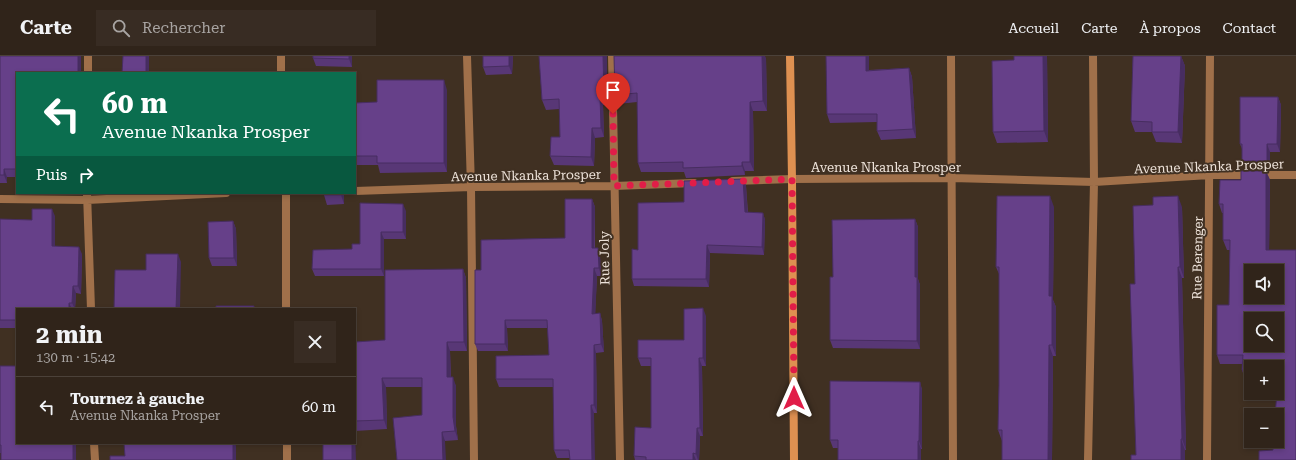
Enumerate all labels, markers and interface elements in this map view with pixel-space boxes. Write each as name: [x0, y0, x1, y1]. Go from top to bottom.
search box: [96, 10, 376, 46]
text: Carte: [20, 16, 72, 39]
icon: search: [110, 17, 132, 39]
text: Rechercher: [142, 19, 225, 37]
text: Accueil: [1008, 20, 1059, 36]
text: Carte: [1081, 20, 1118, 36]
text: À propos: [1140, 20, 1201, 36]
text: Contact: [1223, 20, 1276, 36]
pin: [596, 73, 630, 114]
icon: arrive: [602, 79, 624, 101]
text: 60 m: [102, 87, 167, 120]
icon: left: [36, 88, 88, 140]
text: Avenue Nkanka Prosper: [102, 121, 310, 142]
street label: Avenue Nkanka Prosper: [1134, 156, 1285, 177]
street label: Avenue Nkanka Prosper: [811, 160, 962, 175]
icon: right: [75, 164, 97, 186]
text: Puis: [36, 166, 67, 184]
street label: Avenue Nkanka Prosper: [451, 167, 602, 184]
street label: Rue Berenger: [1189, 215, 1206, 300]
street label: Rue Joly: [597, 230, 612, 285]
map controls: [1244, 264, 1284, 448]
button: sound: [1244, 264, 1284, 304]
button: search: [1244, 312, 1284, 352]
text: 2 min: [36, 321, 103, 349]
button: close: [294, 321, 336, 363]
text: 130 m · 15:42: [36, 350, 115, 365]
button: +: [1244, 360, 1284, 400]
position arrow: [773, 377, 815, 419]
text: Tournez à gauche: [70, 390, 204, 408]
icon: left: [36, 396, 58, 418]
text: 60 m: [302, 398, 336, 416]
text: Avenue Nkanka Prosper: [70, 408, 220, 423]
button: −: [1244, 408, 1284, 448]

